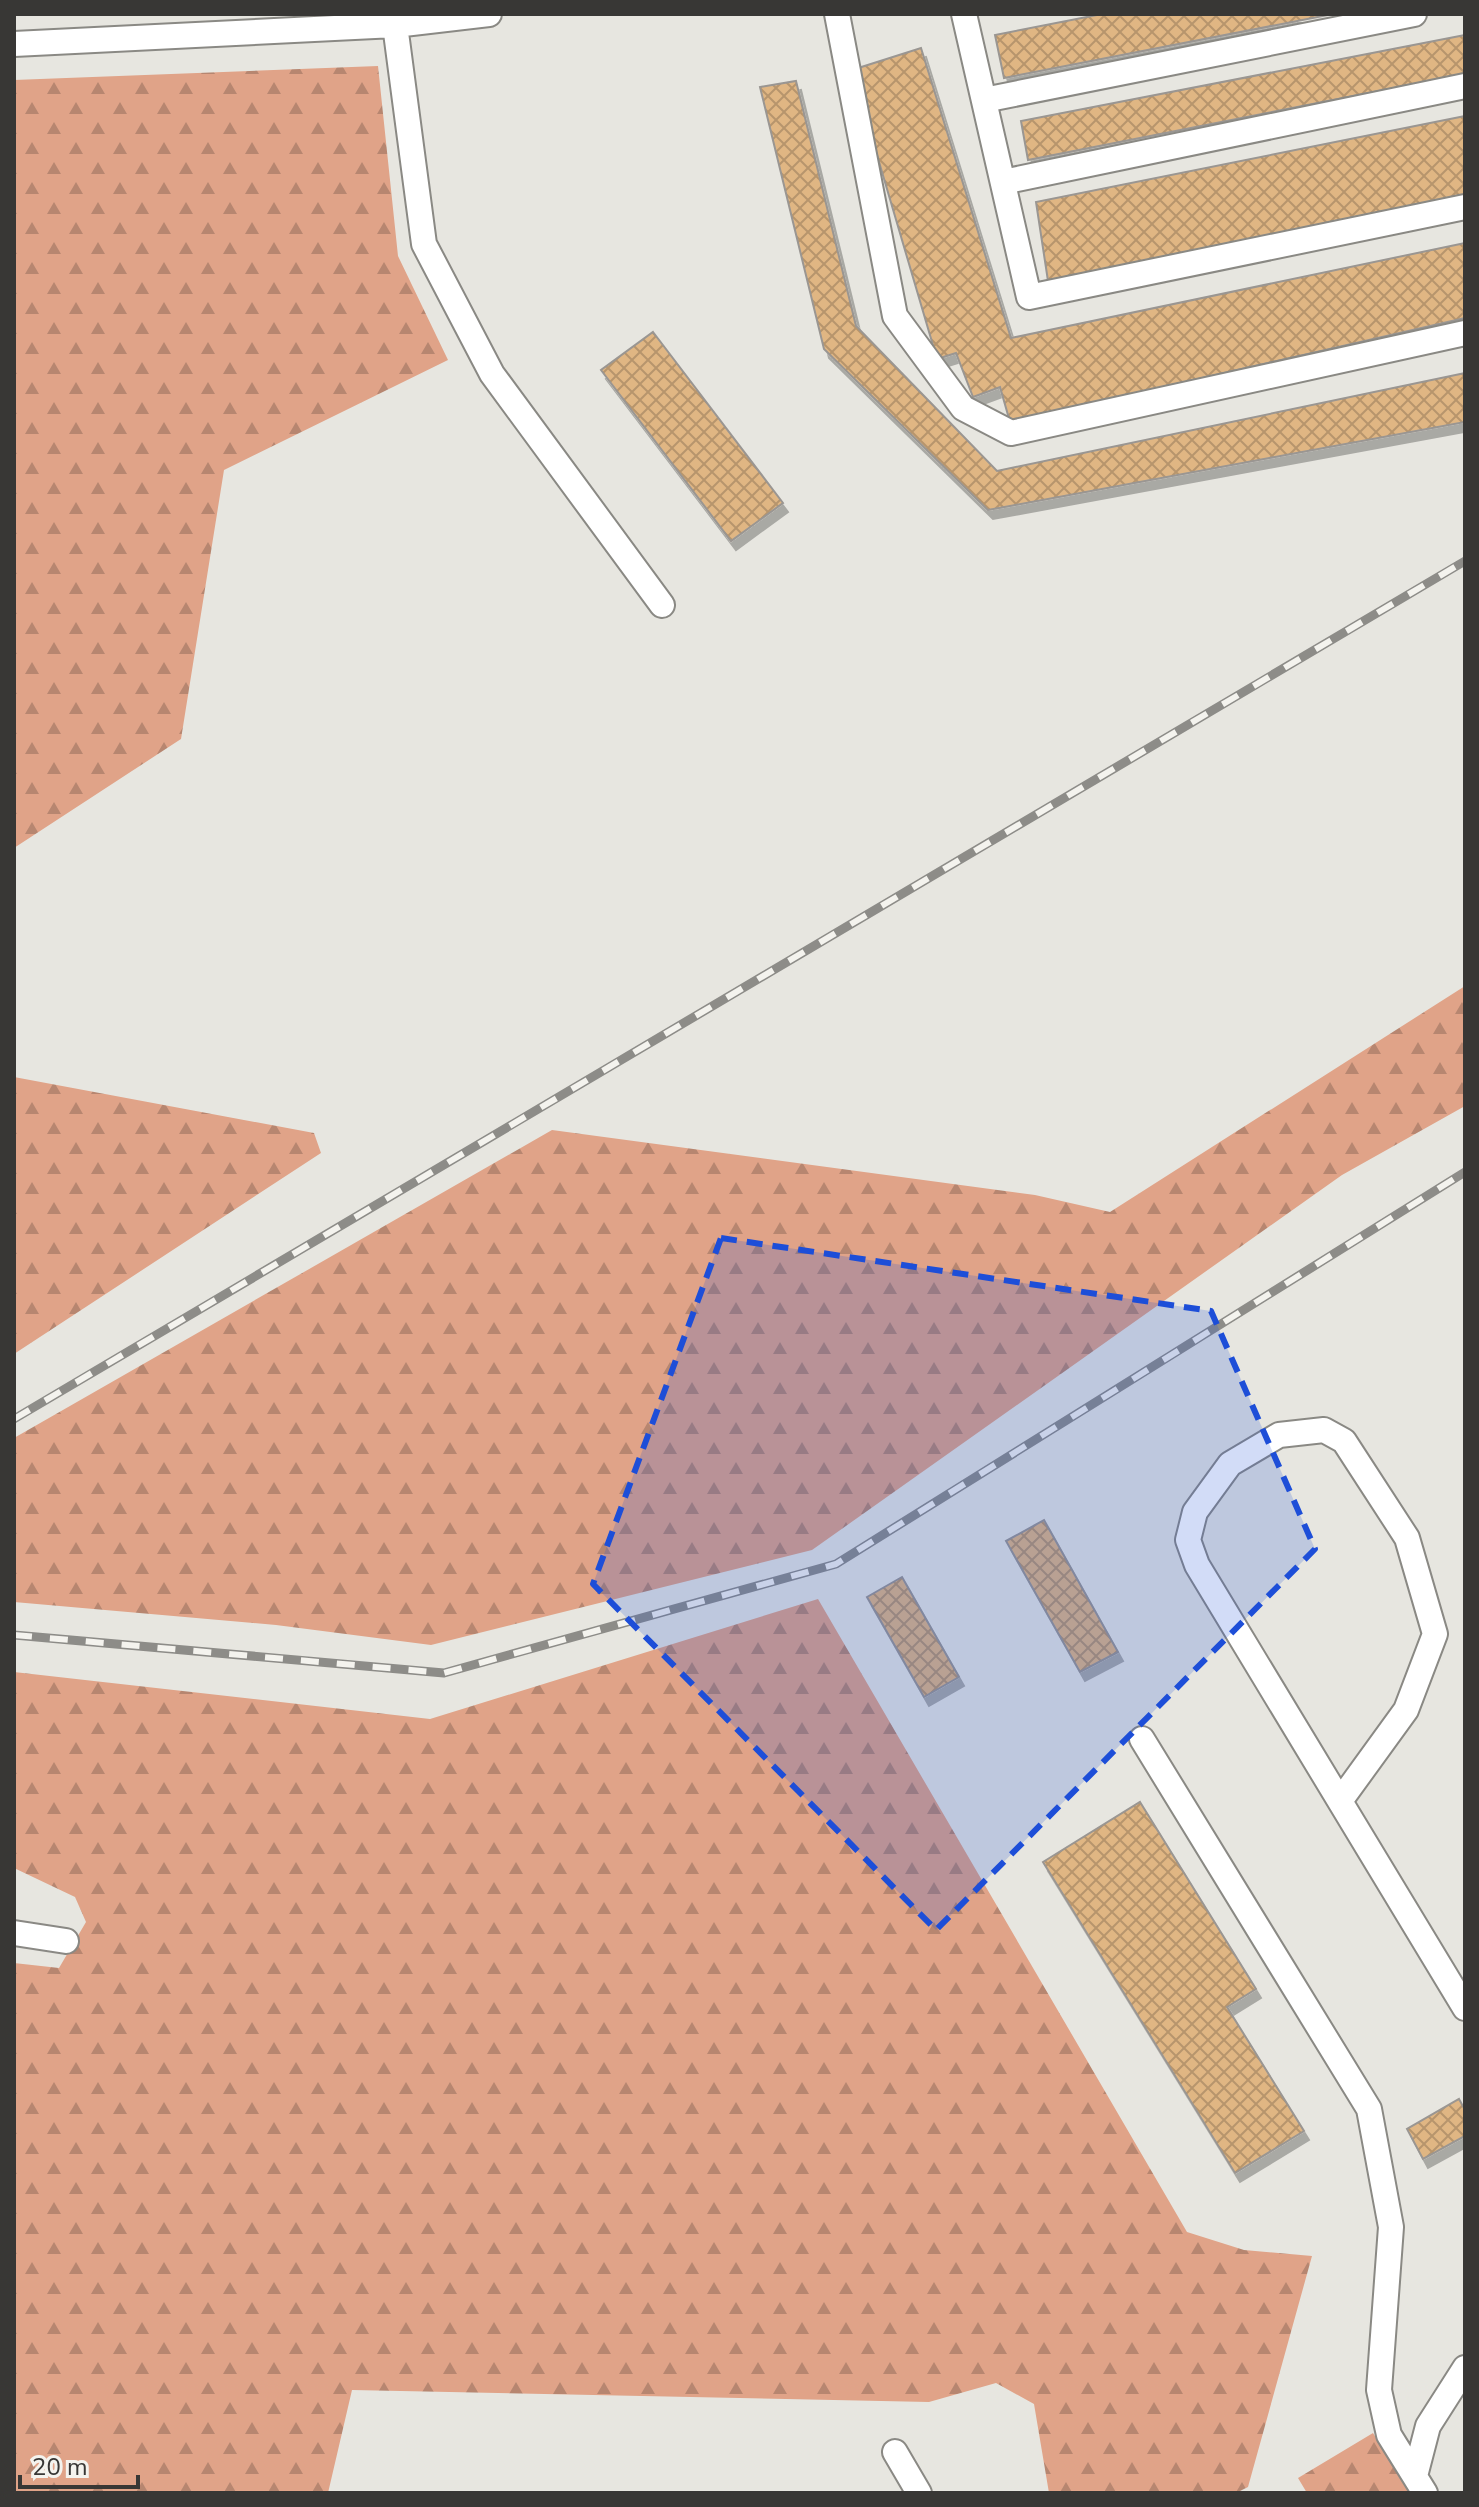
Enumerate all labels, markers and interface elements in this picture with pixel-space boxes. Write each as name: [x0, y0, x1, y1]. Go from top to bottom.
scale bar: [20, 2439, 138, 2489]
text: 20 m: [32, 2451, 88, 2483]

